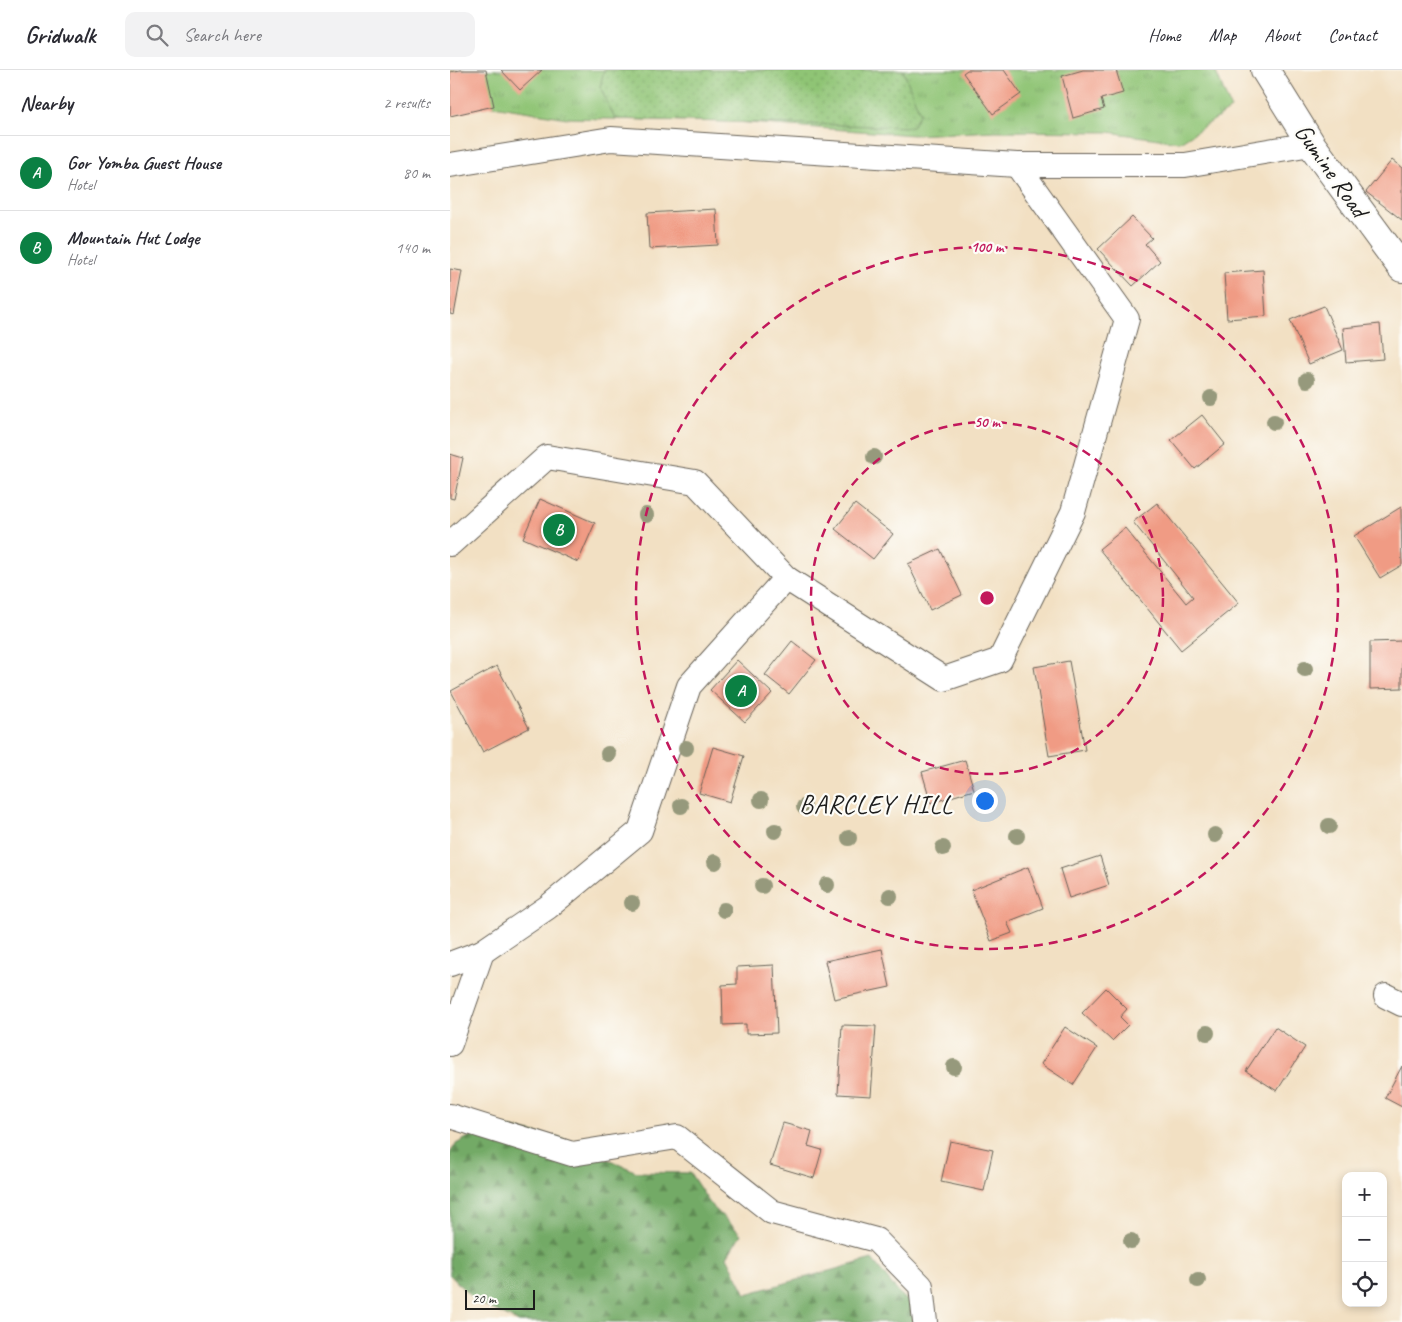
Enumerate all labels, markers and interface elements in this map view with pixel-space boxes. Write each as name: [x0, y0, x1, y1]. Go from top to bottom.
search box: [125, 12, 475, 57]
text: Gridwalk: [25, 20, 95, 50]
icon: search: [143, 21, 171, 49]
text: Search here: [183, 23, 261, 47]
text: Home: [1148, 24, 1181, 46]
text: Map: [1209, 24, 1236, 46]
text: About: [1264, 24, 1300, 46]
text: Contact: [1328, 24, 1377, 46]
text: Nearby: [20, 90, 73, 116]
text: 2 results: [383, 93, 430, 113]
street label: Gumine Road: [1287, 117, 1377, 226]
text: Gor Yomba Guest House: [67, 151, 221, 175]
text: A: [32, 163, 40, 183]
text: 80 m: [403, 163, 430, 183]
text: Hotel: [67, 175, 95, 195]
text: Mountain Hut Lodge: [67, 226, 199, 250]
text: B: [32, 238, 40, 258]
text: 140 m: [396, 238, 430, 258]
text: 100 m: [971, 238, 1005, 257]
text: Hotel: [67, 250, 95, 270]
text: 50 m: [974, 413, 1001, 432]
pin: B: [543, 511, 575, 549]
centre of rings: [978, 589, 996, 607]
pin: A: [725, 672, 757, 710]
district label: BARCLEY HILL: [799, 788, 953, 821]
your location: [972, 788, 998, 814]
map controls: [1342, 1172, 1387, 1307]
button: +: [1342, 1172, 1387, 1217]
button: −: [1342, 1217, 1387, 1262]
button: locate: [1342, 1262, 1387, 1307]
scale bar: [465, 1287, 535, 1310]
text: 20 m: [472, 1290, 496, 1307]

